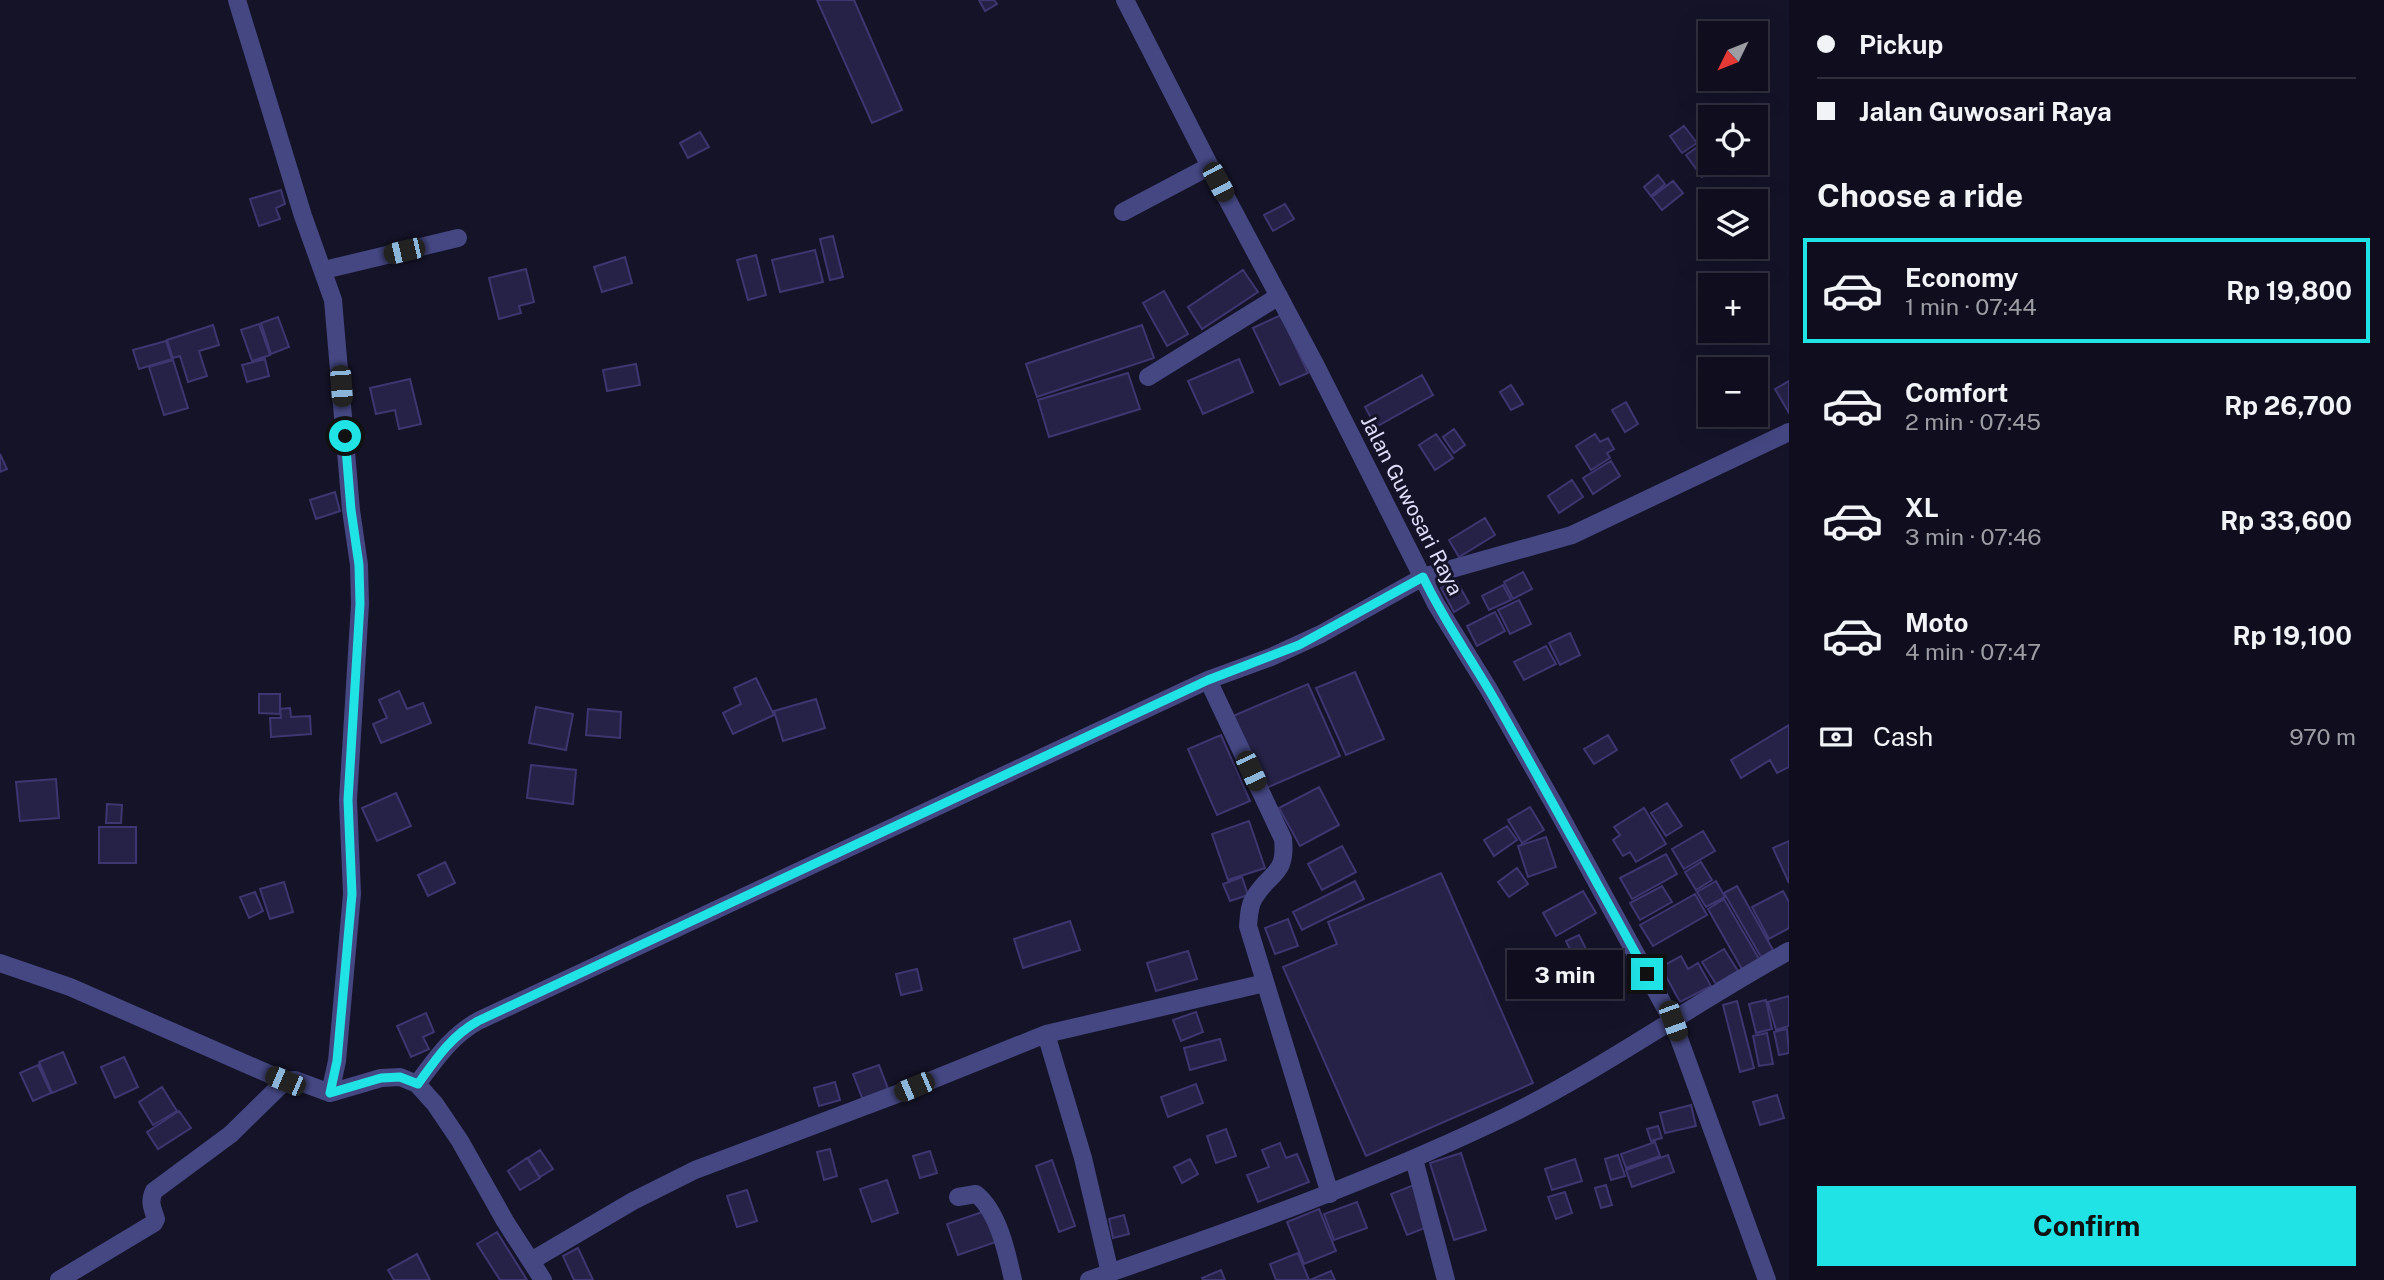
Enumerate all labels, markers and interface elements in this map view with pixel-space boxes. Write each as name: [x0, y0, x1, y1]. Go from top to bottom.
north arrow: [1698, 21, 1768, 91]
map controls: [1698, 21, 1768, 427]
text: Pickup: [1859, 29, 1943, 60]
text: Jalan Guwosari Raya: [1859, 96, 2112, 127]
button: locate: [1698, 105, 1768, 175]
car: [1199, 159, 1238, 205]
text: Choose a ride: [1817, 177, 2023, 214]
button: layers: [1698, 189, 1768, 259]
car: [382, 236, 427, 266]
icon: car: [1821, 259, 1884, 322]
text: Economy: [1905, 262, 2018, 293]
button: +: [1698, 273, 1768, 343]
text: Rp 19,800: [2226, 275, 2352, 306]
text: 1 min · 07:44: [1905, 293, 2037, 320]
button: −: [1698, 357, 1768, 427]
car: [330, 364, 353, 408]
icon: car: [1821, 374, 1884, 437]
text: Comfort: [1905, 377, 2008, 408]
text: Rp 26,700: [2224, 390, 2352, 421]
text: 2 min · 07:45: [1905, 408, 2041, 435]
street label: Jalan Guwosari Raya: [1356, 411, 1468, 599]
route start: [329, 420, 361, 452]
icon: car: [1821, 489, 1884, 552]
text: XL: [1905, 492, 1939, 523]
text: Rp 33,600: [2220, 505, 2352, 536]
text: 3 min · 07:46: [1905, 523, 2042, 550]
icon: car: [1821, 604, 1884, 667]
text: Moto: [1905, 607, 1968, 638]
text: Rp 19,100: [2232, 620, 2352, 651]
text: 4 min · 07:47: [1905, 638, 2041, 665]
icon: cash: [1817, 718, 1855, 756]
text: Cash: [1873, 721, 1933, 752]
text: 970 m: [2289, 723, 2356, 750]
car: [1233, 748, 1270, 794]
callout: 3 min: [1507, 950, 1622, 998]
route end: [1631, 958, 1663, 990]
text: 3 min: [1535, 961, 1595, 988]
car: [1656, 998, 1691, 1044]
car: [262, 1063, 309, 1099]
car: [891, 1069, 938, 1105]
button: Confirm: [1817, 1186, 2356, 1266]

